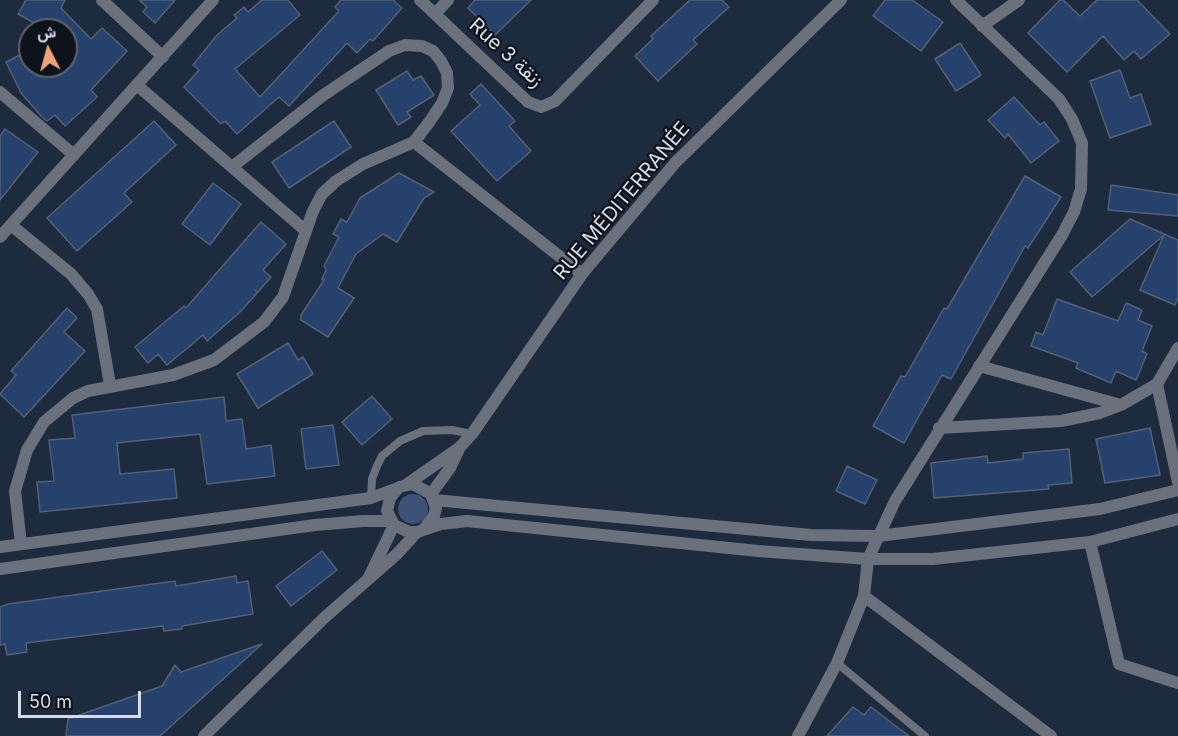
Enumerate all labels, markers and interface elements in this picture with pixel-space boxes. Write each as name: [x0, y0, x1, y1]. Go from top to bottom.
street label: Rue 3 زنقة: [464, 13, 548, 93]
north arrow: [18, 18, 78, 78]
text: ش: [36, 21, 57, 43]
street label: RUE MÉDITERRANÉE: [549, 117, 695, 285]
scale bar: [21, 679, 144, 717]
text: 50 m: [29, 691, 72, 712]

